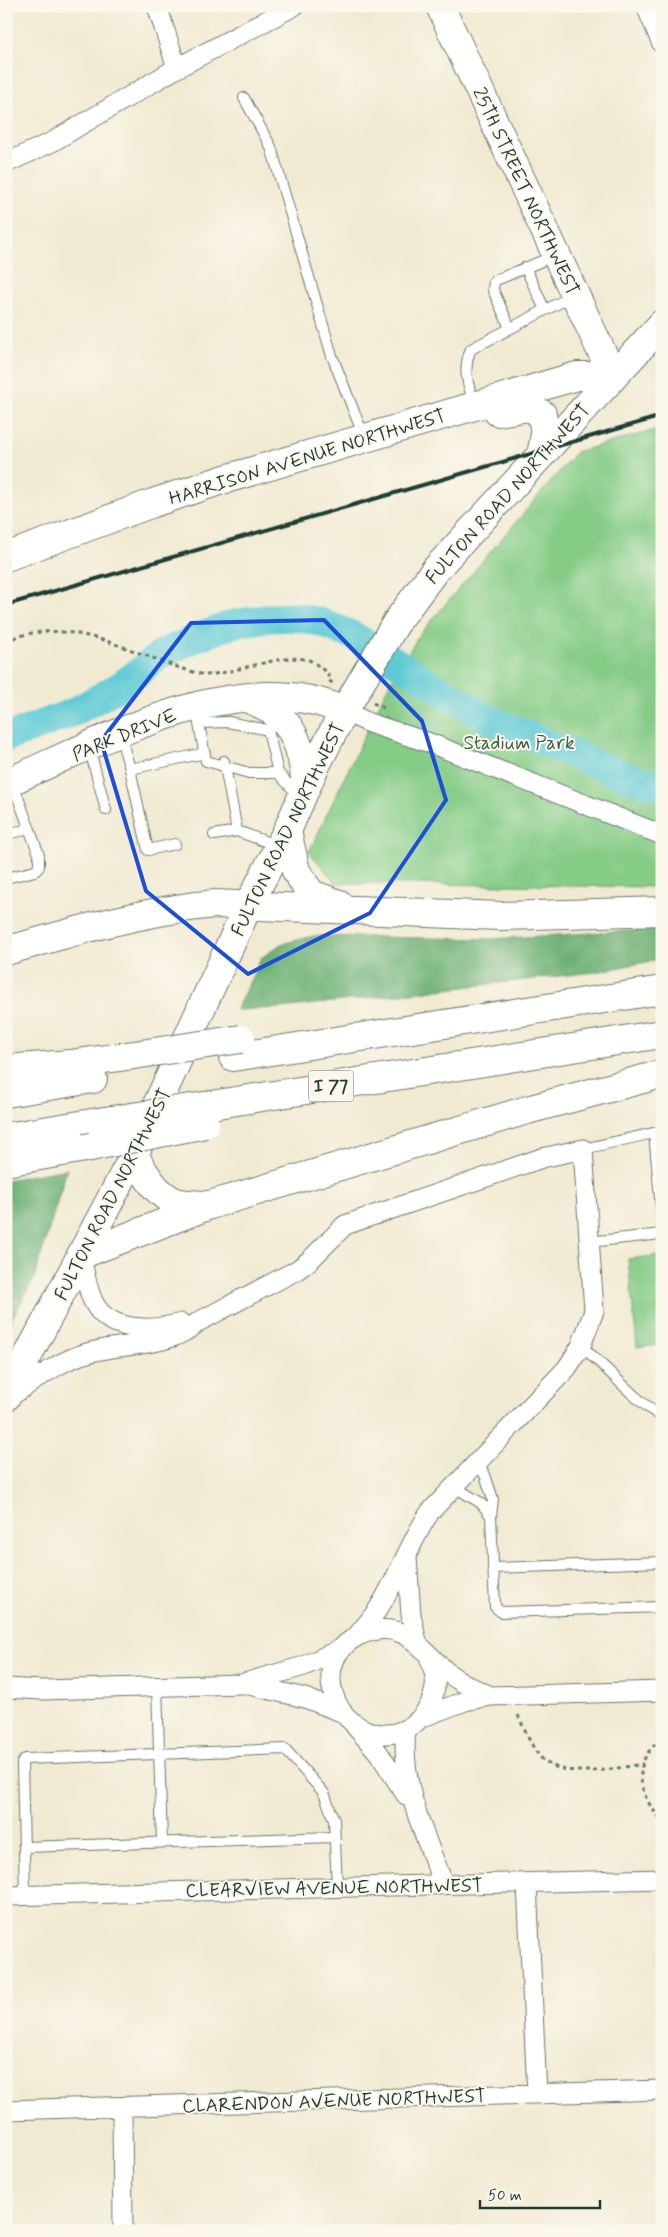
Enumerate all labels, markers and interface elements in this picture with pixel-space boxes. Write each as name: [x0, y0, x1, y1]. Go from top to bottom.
street label: 25TH STREET NORTHWEST: [466, 83, 585, 300]
street label: FULTON ROAD NORTHWEST: [420, 398, 596, 590]
street label: HARRISON AVENUE NORTHWEST: [166, 403, 449, 512]
street label: PARK DRIVE: [69, 703, 180, 768]
street label: FULTON ROAD NORTHWEST: [226, 719, 351, 941]
park label: Stadium Park: [463, 731, 575, 756]
road number: I 77: [308, 1070, 354, 1102]
street label: FULTON ROAD NORTHWEST: [49, 1084, 178, 1305]
street label: CLEARVIEW AVENUE NORTHWEST: [185, 1873, 483, 1904]
street label: CLARENDON AVENUE NORTHWEST: [182, 2084, 486, 2119]
scale bar: [480, 2177, 600, 2209]
text: 50 m: [488, 2186, 522, 2206]

